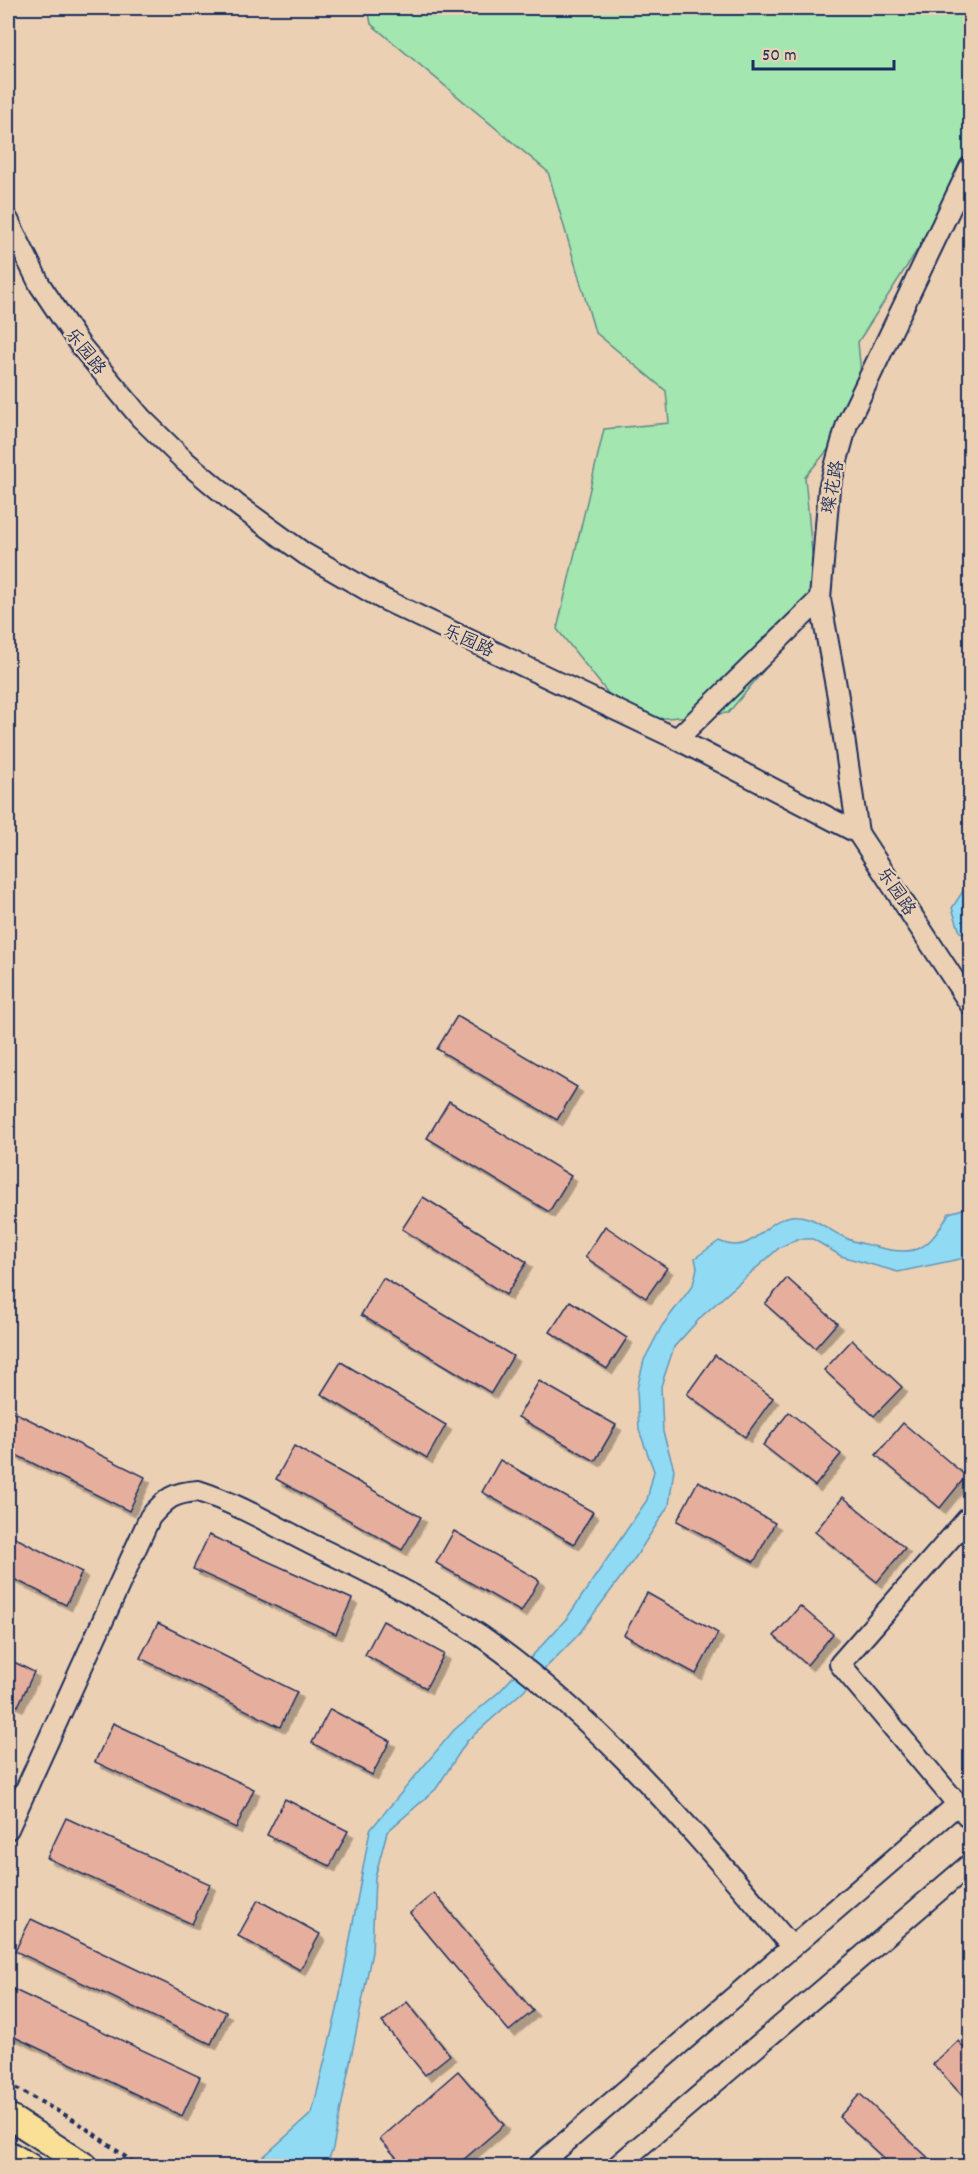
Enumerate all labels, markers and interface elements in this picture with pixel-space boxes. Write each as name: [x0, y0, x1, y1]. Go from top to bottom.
scale bar: [753, 33, 894, 71]
text: 50 m: [762, 44, 797, 69]
street label: 乐园路: [58, 324, 111, 382]
street label: 璨花路: [817, 459, 852, 516]
street label: 乐园路: [438, 620, 498, 665]
street label: 乐园路: [869, 863, 920, 922]

